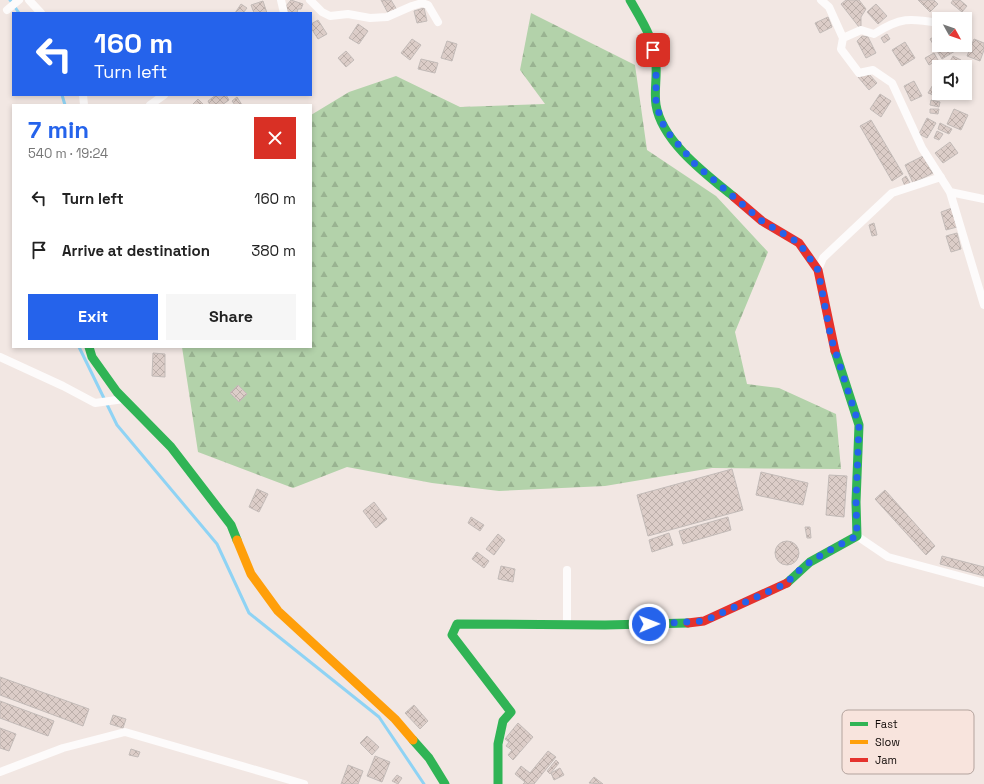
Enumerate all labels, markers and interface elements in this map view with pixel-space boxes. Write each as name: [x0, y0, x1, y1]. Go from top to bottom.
north arrow: [932, 12, 972, 52]
map controls: [932, 12, 972, 100]
text: 160 m: [94, 25, 173, 61]
icon: left: [28, 28, 80, 80]
pin: [636, 33, 670, 67]
icon: arrive: [642, 39, 664, 61]
text: Turn left: [94, 60, 167, 83]
button: sound: [932, 60, 972, 100]
text: 7 min: [28, 114, 89, 145]
button: close: [254, 117, 296, 159]
text: 540 m · 19:24: [28, 145, 108, 162]
icon: left: [28, 187, 50, 209]
text: Turn left: [62, 189, 124, 208]
text: 160 m: [254, 189, 296, 208]
icon: arrive: [28, 239, 50, 261]
text: Arrive at destination: [62, 241, 210, 260]
text: 380 m: [251, 241, 296, 260]
button: Exit: [28, 294, 158, 340]
button: Share: [166, 294, 296, 340]
position arrow: [628, 603, 670, 645]
legend: [842, 710, 974, 774]
text: Fast: [875, 717, 898, 731]
text: Slow: [875, 735, 900, 749]
text: Jam: [875, 753, 897, 767]

